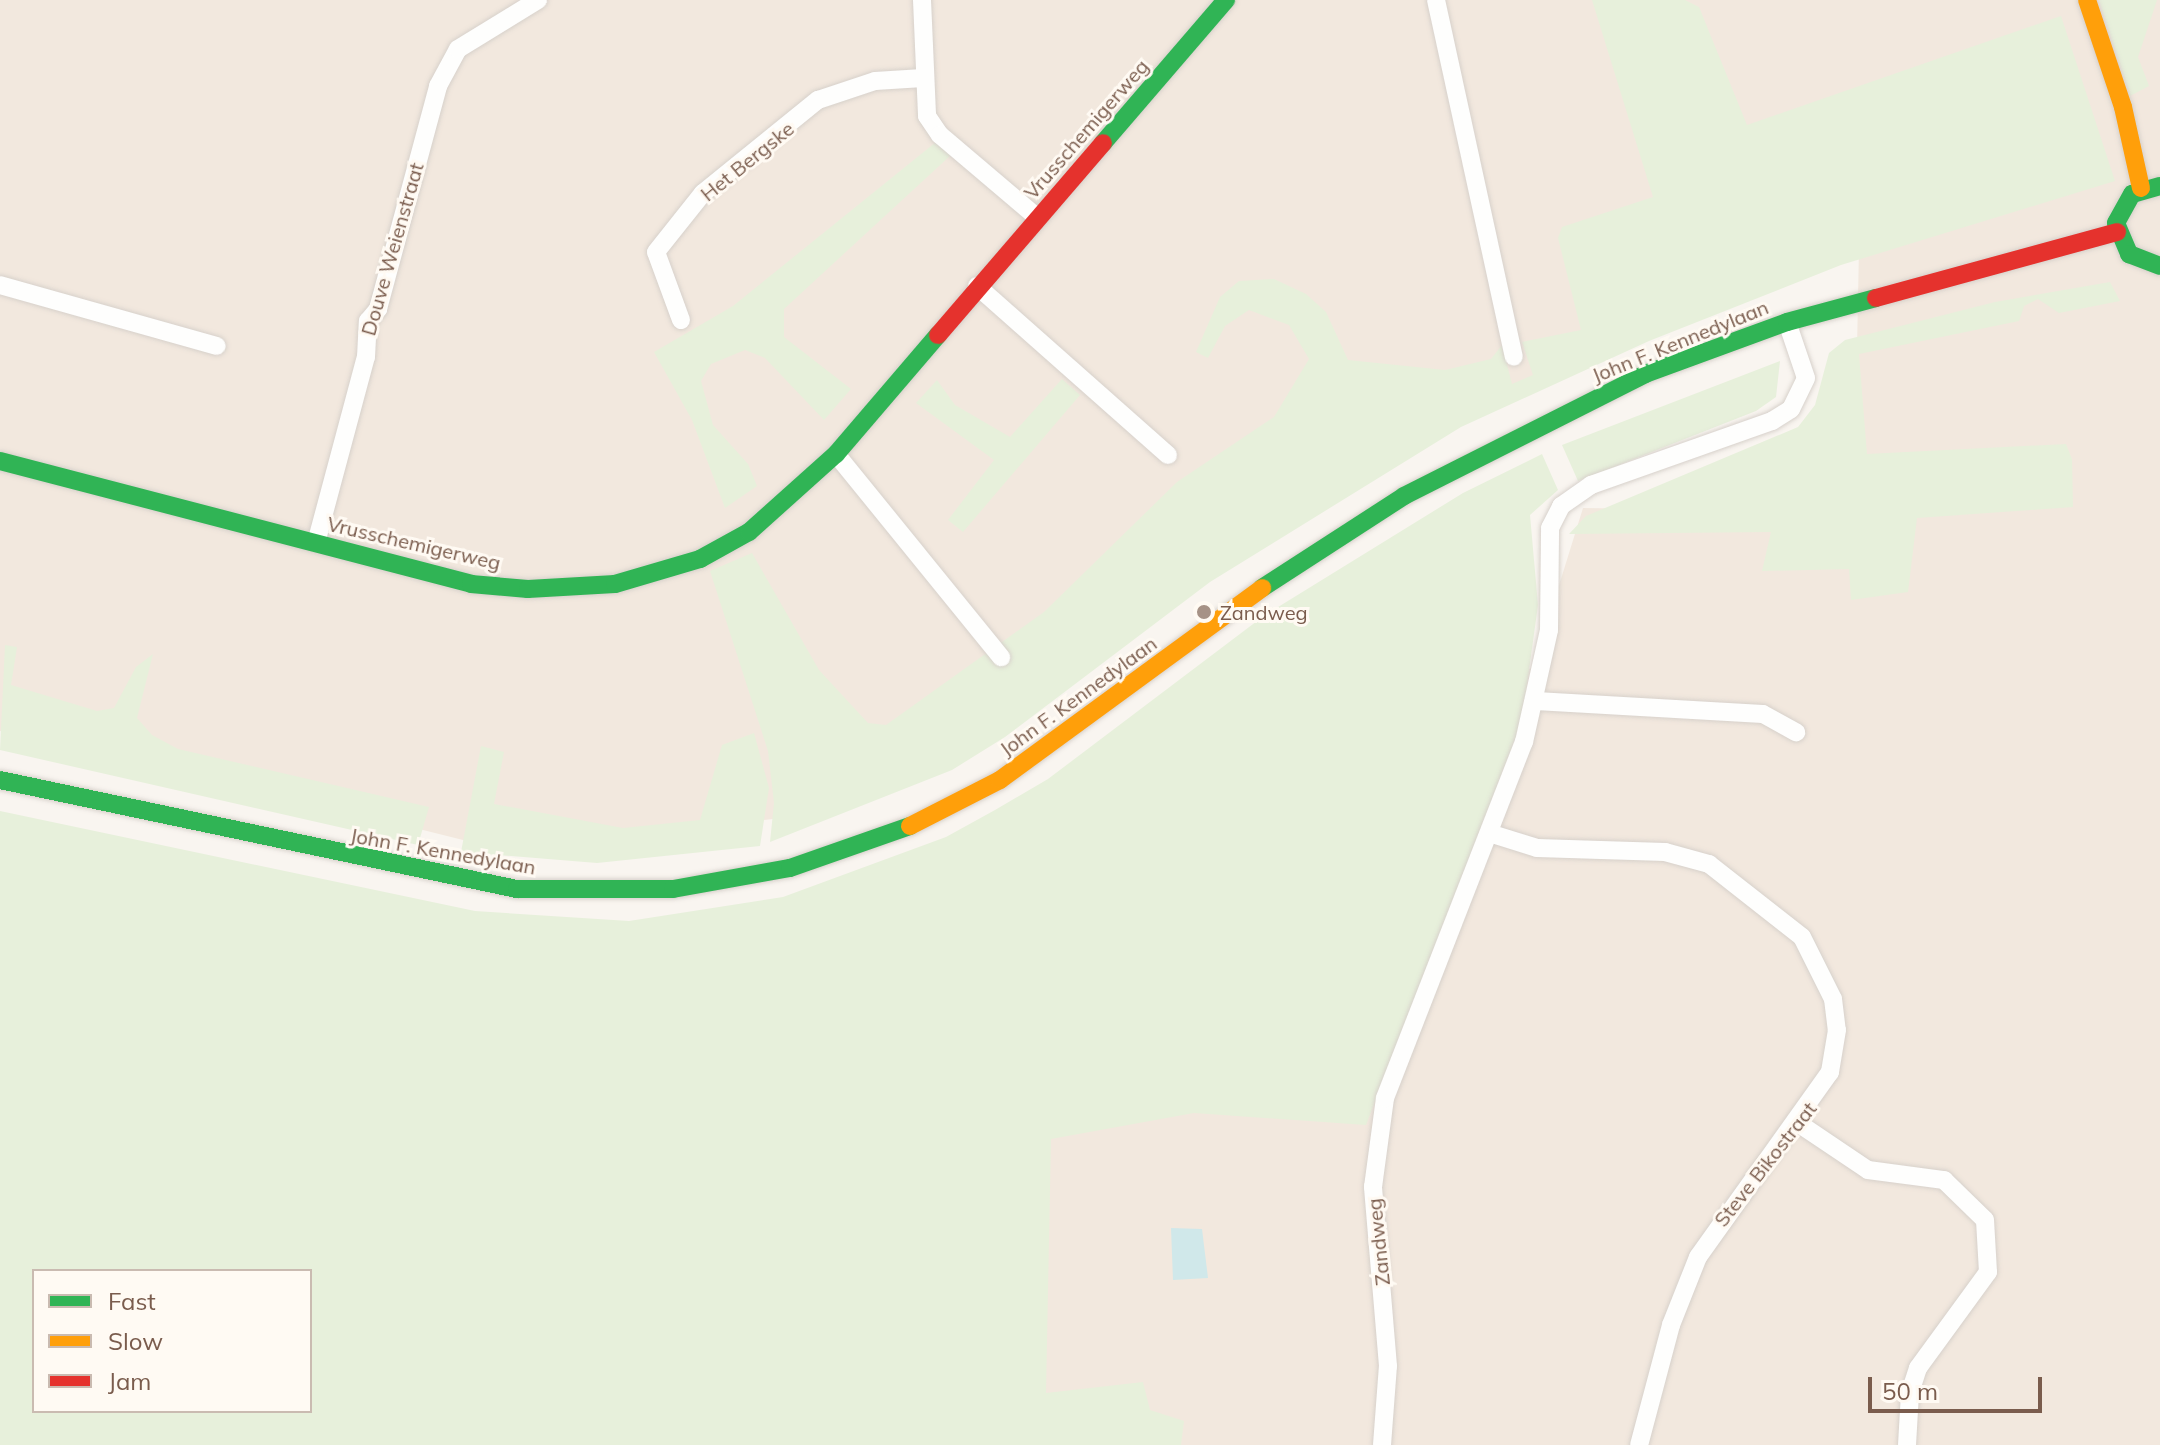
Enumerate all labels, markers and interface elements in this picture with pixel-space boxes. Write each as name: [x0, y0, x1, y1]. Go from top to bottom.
street label: Vrusschemigerweg: [1019, 54, 1153, 204]
street label: Het Bergske: [696, 116, 798, 206]
street label: Douve Weienstraat: [356, 160, 428, 338]
street label: John F. Kennedylaan: [1588, 295, 1772, 387]
street label: Vrusschemigerweg: [325, 511, 503, 575]
place label: Zandweg: [1220, 600, 1308, 624]
marker: Zandweg: [1195, 603, 1213, 621]
street label: John F. Kennedylaan: [995, 631, 1161, 761]
street label: John F. Kennedylaan: [348, 823, 538, 879]
street label: Steve Bikostraat: [1709, 1097, 1821, 1231]
street label: Zandweg: [1361, 1197, 1395, 1287]
legend: [32, 1269, 312, 1413]
text: Fast: [108, 1286, 156, 1316]
text: Slow: [108, 1326, 163, 1356]
scale bar: [1872, 1361, 2046, 1411]
text: Jam: [108, 1366, 151, 1396]
text: 50 m: [1882, 1376, 1938, 1406]

